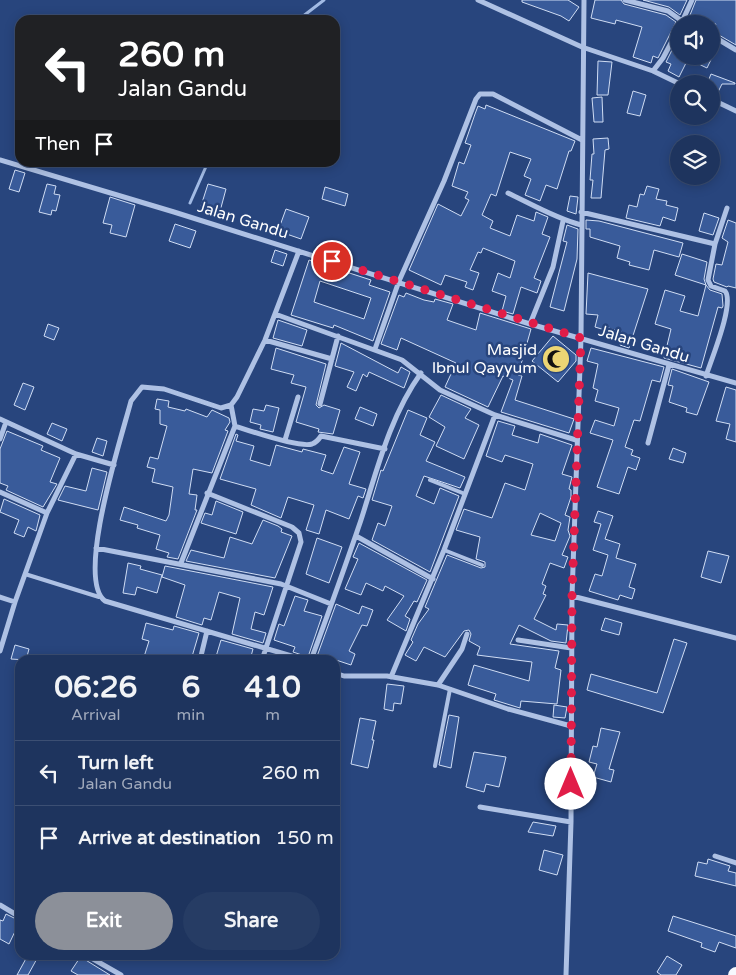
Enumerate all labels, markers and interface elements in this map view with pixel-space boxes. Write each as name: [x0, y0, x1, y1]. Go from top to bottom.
map controls: [670, 15, 720, 185]
button: sound: [670, 15, 720, 65]
text: 260 m: [118, 34, 225, 76]
icon: left: [35, 35, 100, 100]
button: search: [670, 75, 720, 125]
text: Jalan Gandu: [118, 76, 247, 102]
icon: arrive: [90, 130, 118, 158]
text: Then: [35, 133, 80, 155]
button: layers: [670, 135, 720, 185]
street label: Jalan Gandu: [195, 197, 291, 243]
pin: [311, 240, 353, 282]
icon: arrive: [318, 247, 346, 275]
street label: Jalan Gandu: [596, 321, 692, 367]
place label: Masjid Ibnul Qayyum: [432, 340, 537, 378]
mosque icon: Masjid Ibnul Qayyum: [541, 344, 571, 374]
text: 06:26: [54, 669, 137, 706]
text: 6: [181, 669, 200, 706]
text: 410: [244, 669, 301, 706]
text: Arrival: [71, 705, 121, 725]
text: min: [177, 705, 205, 725]
text: m: [265, 705, 280, 725]
text: Turn left: [78, 752, 154, 774]
position arrow: [544, 757, 596, 809]
icon: left: [35, 759, 63, 787]
text: 260 m: [262, 762, 320, 784]
text: Jalan Gandu: [78, 774, 172, 794]
icon: arrive: [35, 824, 63, 852]
text: Arrive at destination: [78, 827, 261, 849]
text: 150 m: [276, 827, 334, 849]
button: Exit: [35, 892, 173, 950]
button: Share: [183, 892, 320, 950]

